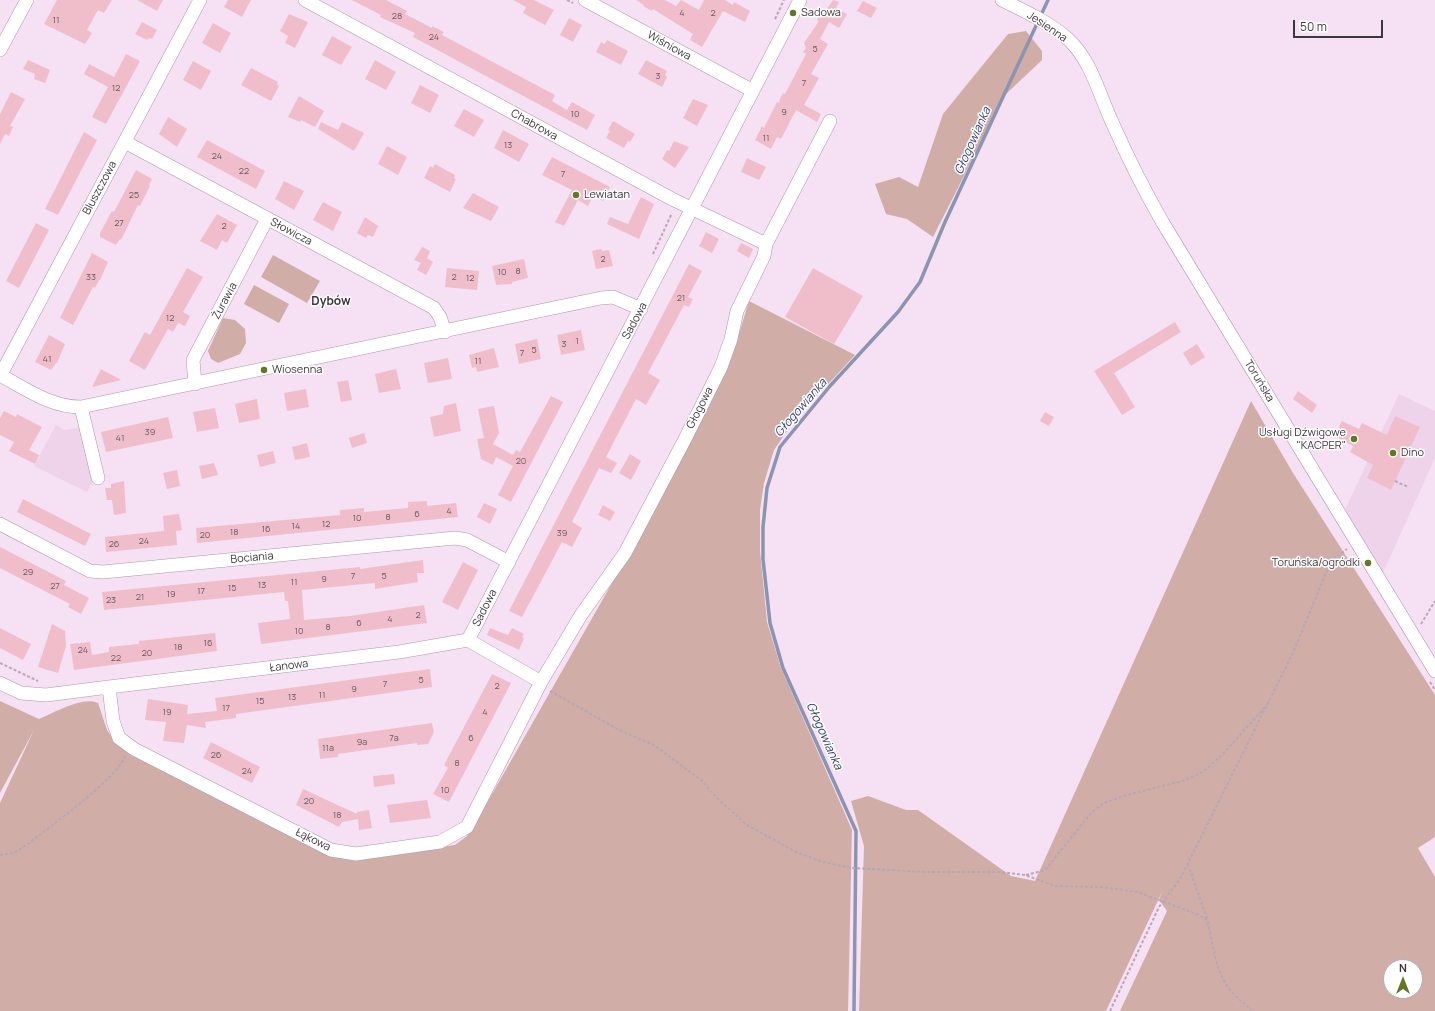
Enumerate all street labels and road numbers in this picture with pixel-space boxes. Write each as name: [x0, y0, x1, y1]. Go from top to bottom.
street label: Jesienna: [1025, 9, 1069, 45]
street label: Wiśniowa: [645, 29, 693, 63]
street label: Chabrowa: [508, 107, 560, 143]
street label: Bluszczowa: [80, 159, 120, 217]
street label: Słowicza: [268, 215, 314, 249]
street label: Żurawia: [210, 280, 240, 322]
street label: Sadowa: [620, 300, 650, 342]
street label: Toruńska: [1241, 358, 1277, 404]
street label: Głogowa: [684, 385, 716, 431]
street label: Bociania: [230, 550, 274, 566]
street label: Sadowa: [470, 587, 500, 629]
street label: Łanowa: [269, 657, 309, 675]
street label: Łąkowa: [293, 826, 333, 854]

